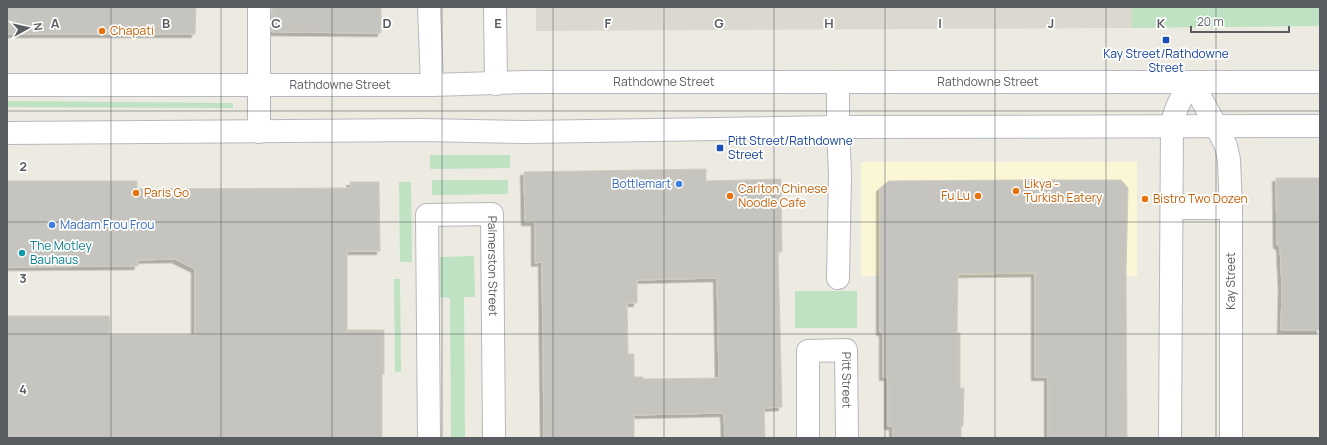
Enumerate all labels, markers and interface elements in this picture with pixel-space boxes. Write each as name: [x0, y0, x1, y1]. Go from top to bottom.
north arrow: [8, 8, 48, 48]
scale bar: [1191, 8, 1289, 34]
text: 20 m: [1197, 13, 1224, 30]
text: A: [51, 14, 60, 32]
text: B: [162, 14, 170, 32]
text: C: [271, 14, 281, 32]
text: D: [382, 14, 392, 32]
text: E: [494, 14, 502, 32]
text: F: [605, 14, 612, 32]
text: G: [714, 14, 724, 32]
text: H: [824, 14, 834, 32]
text: I: [938, 14, 942, 32]
text: J: [1048, 14, 1054, 32]
text: K: [1157, 14, 1166, 32]
text: N: [30, 22, 46, 32]
place label: Chapati: [110, 22, 154, 39]
marker: Chapati: [97, 26, 107, 36]
marker: Kay Street/Rathdowne Street: [1161, 35, 1171, 45]
place label: Kay Street/Rathdowne Street: [1103, 45, 1229, 76]
street label: Rathdowne Street: [613, 73, 715, 90]
street label: Rathdowne Street: [937, 73, 1039, 90]
street label: Rathdowne Street: [289, 76, 391, 93]
place label: Pitt Street/Rathdowne Street: [728, 132, 853, 163]
marker: Pitt Street/Rathdowne Street: [715, 143, 725, 153]
text: 2: [19, 157, 27, 175]
place label: Bottlemart: [612, 175, 671, 192]
place label: Likya - Turkish Eatery: [1024, 175, 1103, 206]
marker: Bottlemart: [674, 179, 684, 189]
place label: Carlton Chinese Noodle Cafe: [738, 180, 828, 211]
place label: Paris Go: [144, 184, 189, 201]
marker: Likya - Turkish Eatery: [1011, 186, 1021, 196]
place label: Fu Lu: [941, 187, 970, 204]
marker: Paris Go: [131, 188, 141, 198]
place label: Bistro Two Dozen: [1153, 190, 1248, 207]
marker: Carlton Chinese Noodle Cafe: [725, 191, 735, 201]
marker: Fu Lu: [973, 191, 983, 201]
marker: Bistro Two Dozen: [1140, 194, 1150, 204]
place label: Madam Frou Frou: [60, 216, 154, 233]
street label: Palmerston Street: [484, 216, 502, 317]
marker: Madam Frou Frou: [47, 220, 57, 230]
place label: The Motley Bauhaus: [30, 237, 92, 268]
marker: The Motley Bauhaus: [17, 248, 27, 258]
street label: Kay Street: [1222, 252, 1239, 310]
text: 3: [19, 269, 27, 287]
street label: Pitt Street: [838, 352, 856, 409]
text: 4: [19, 380, 27, 398]

